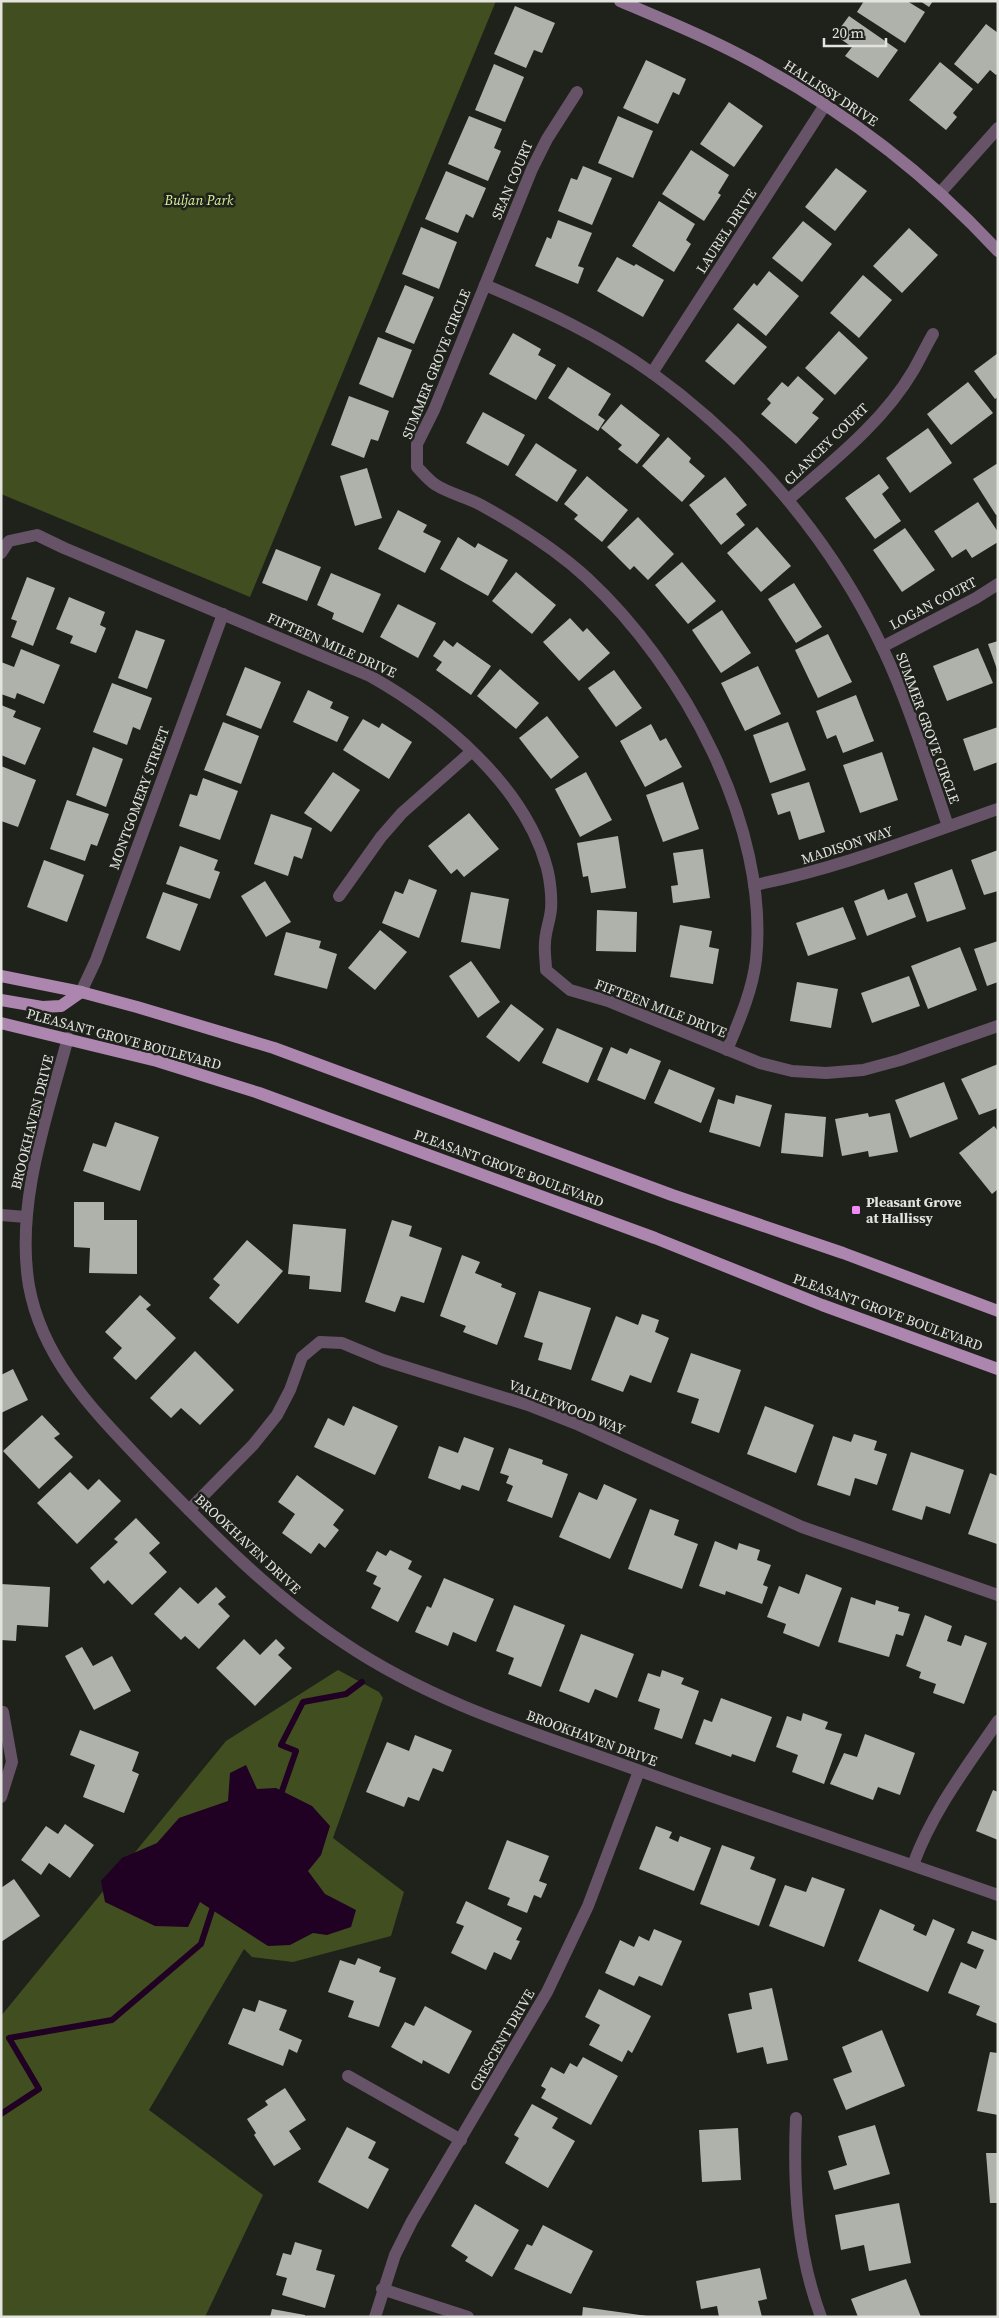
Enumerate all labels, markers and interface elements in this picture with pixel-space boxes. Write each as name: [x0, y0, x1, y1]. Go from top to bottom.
scale bar: [824, 15, 886, 47]
text: 20 m: [832, 22, 864, 43]
street label: HALLISSY DRIVE: [780, 55, 882, 131]
street label: SEAN COURT: [486, 137, 538, 222]
street label: LAUREL DRIVE: [691, 185, 761, 277]
park label: Buljan Park: [164, 190, 234, 210]
street label: SUMMER GROVE CIRCLE: [397, 286, 475, 442]
street label: CLANCEY COURT: [779, 398, 873, 490]
street label: LOGAN COURT: [886, 571, 980, 634]
street label: FIFTEEN MILE DRIVE: [264, 607, 400, 683]
street label: SUMMER GROVE CIRCLE: [891, 649, 965, 807]
street label: MONTGOMERY STREET: [104, 723, 174, 872]
street label: MADISON WAY: [799, 821, 896, 869]
street label: FIFTEEN MILE DRIVE: [592, 974, 730, 1042]
street label: PLEASANT GROVE BOULEVARD: [24, 1003, 224, 1075]
street label: BROOKHAVEN DRIVE: [6, 1053, 58, 1191]
street label: PLEASANT GROVE BOULEVARD: [411, 1124, 607, 1212]
place label: Pleasant Grove at Hallissy: [866, 1192, 962, 1228]
marker: Pleasant Grove at Hallissy: [850, 1204, 862, 1216]
street label: PLEASANT GROVE BOULEVARD: [790, 1268, 986, 1356]
street label: VALLEYWOOD WAY: [506, 1374, 628, 1440]
street label: BROOKHAVEN DRIVE: [191, 1490, 305, 1598]
street label: BROOKHAVEN DRIVE: [524, 1705, 660, 1771]
street label: CRESCENT DRIVE: [465, 1986, 539, 2094]

